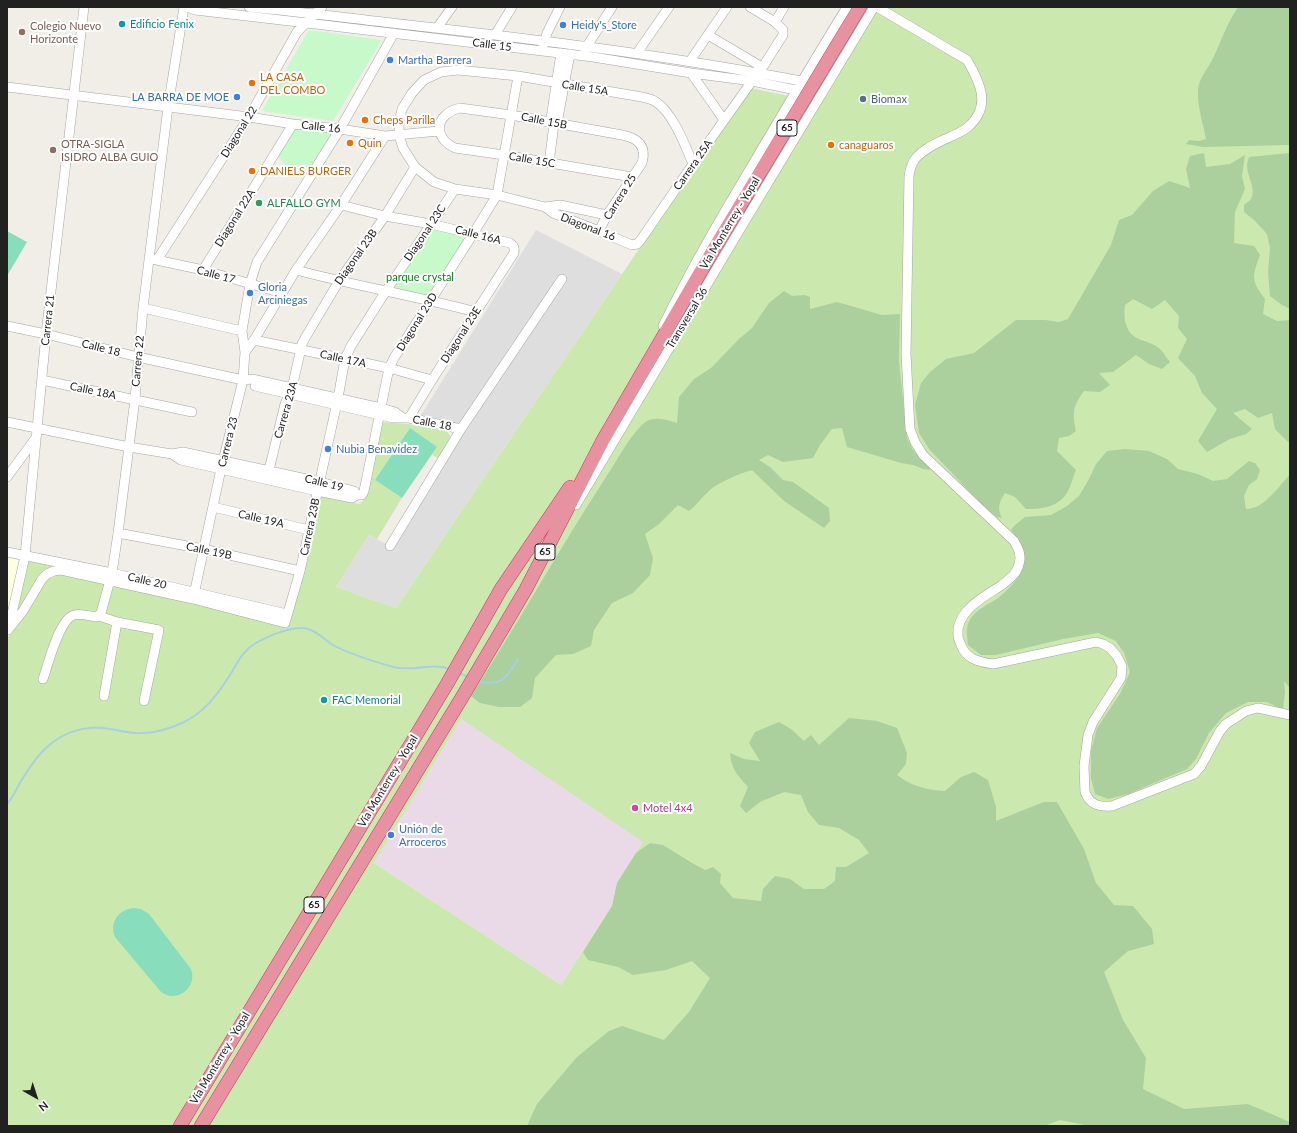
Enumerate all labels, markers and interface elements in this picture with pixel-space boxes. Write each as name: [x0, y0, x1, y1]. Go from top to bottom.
place label: Edificio Fenix: [130, 17, 194, 31]
place label: Heidy's_Store: [571, 18, 637, 32]
place label: Colegio Nuevo Horizonte: [30, 19, 101, 45]
marker: Edificio Fenix: [117, 19, 127, 29]
marker: Heidy's_Store: [558, 20, 568, 30]
marker: Colegio Nuevo Horizonte: [17, 27, 27, 37]
street label: Calle 15: [472, 36, 512, 54]
place label: Martha Barrera: [398, 53, 471, 67]
marker: Martha Barrera: [385, 55, 395, 65]
place label: LA CASA DEL COMBO: [260, 70, 325, 96]
marker: LA CASA DEL COMBO: [247, 78, 257, 88]
street label: Calle 15A: [561, 78, 609, 98]
place label: LA BARRA DE MOE: [132, 90, 229, 104]
marker: LA BARRA DE MOE: [232, 92, 242, 102]
place label: Biomax: [871, 92, 907, 106]
marker: Biomax: [858, 94, 868, 104]
street label: Diagonal 22: [218, 104, 260, 160]
street label: Calle 15B: [520, 110, 568, 132]
place label: Cheps Parilla: [373, 113, 435, 127]
marker: Cheps Parilla: [360, 115, 370, 125]
street label: Calle 16: [301, 118, 341, 136]
road number: 65: [777, 120, 797, 136]
place label: Quin: [358, 136, 382, 150]
place label: OTRA-SIGLA ISIDRO ALBA GUIO: [61, 137, 158, 163]
street label: Carrera 25A: [671, 137, 715, 193]
marker: Quin: [345, 138, 355, 148]
place label: canaguaros: [839, 138, 893, 152]
marker: canaguaros: [826, 140, 836, 150]
marker: OTRA-SIGLA ISIDRO ALBA GUIO: [48, 145, 58, 155]
street label: Calle 15C: [508, 149, 556, 171]
place label: DANIELS BURGER: [260, 164, 351, 178]
marker: DANIELS BURGER: [247, 166, 257, 176]
street label: Carrera 25: [601, 172, 639, 222]
street label: Vía Monterrey - Yopal: [697, 175, 763, 271]
street label: Diagonal 22A: [212, 187, 258, 249]
place label: ALFALLO GYM: [267, 196, 341, 210]
marker: ALFALLO GYM: [254, 198, 264, 208]
street label: Diagonal 23C: [401, 202, 449, 264]
street label: Diagonal 16: [559, 210, 617, 244]
street label: Calle 16A: [454, 223, 502, 247]
street label: Diagonal 23B: [332, 227, 380, 287]
street label: Calle 17: [195, 264, 237, 286]
park label: parque crystal: [386, 270, 454, 284]
place label: Gloria Arciniegas: [258, 280, 308, 306]
street label: Transversal 36: [664, 285, 710, 351]
marker: Gloria Arciniegas: [245, 288, 255, 298]
street label: Diagonal 23D: [394, 290, 440, 354]
street label: Carrera 21: [39, 294, 57, 346]
street label: Diagonal 23E: [438, 304, 484, 366]
street label: Carrera 22: [129, 335, 147, 387]
street label: Calle 18: [80, 337, 122, 359]
street label: Calle 17A: [319, 348, 367, 370]
street label: Calle 18A: [69, 380, 117, 402]
street label: Carrera 23A: [272, 380, 300, 440]
street label: Calle 18: [411, 413, 453, 433]
street label: Carrera 23: [215, 415, 241, 469]
place label: Nubia Benavidez: [336, 442, 417, 456]
marker: Nubia Benavidez: [323, 444, 333, 454]
street label: Calle 19: [303, 472, 345, 494]
street label: Carrera 23B: [297, 497, 323, 557]
street label: Calle 19A: [237, 507, 285, 531]
street label: Calle 19B: [185, 540, 233, 562]
road number: 65: [535, 544, 555, 560]
street label: Calle 20: [126, 570, 168, 592]
place label: FAC Memorial: [332, 693, 401, 707]
marker: FAC Memorial: [319, 695, 329, 705]
street label: Vía Monterrey - Yopal: [355, 733, 421, 829]
place label: Motel 4x4: [643, 801, 693, 815]
marker: Motel 4x4: [630, 803, 640, 813]
place label: Unión de Arroceros: [399, 822, 446, 848]
marker: Unión de Arroceros: [386, 830, 396, 840]
road number: 65: [304, 897, 324, 913]
street label: Vía Monterrey - Yopal: [187, 1010, 253, 1106]
north arrow: [16, 1077, 56, 1117]
text: N: [36, 1099, 51, 1114]

